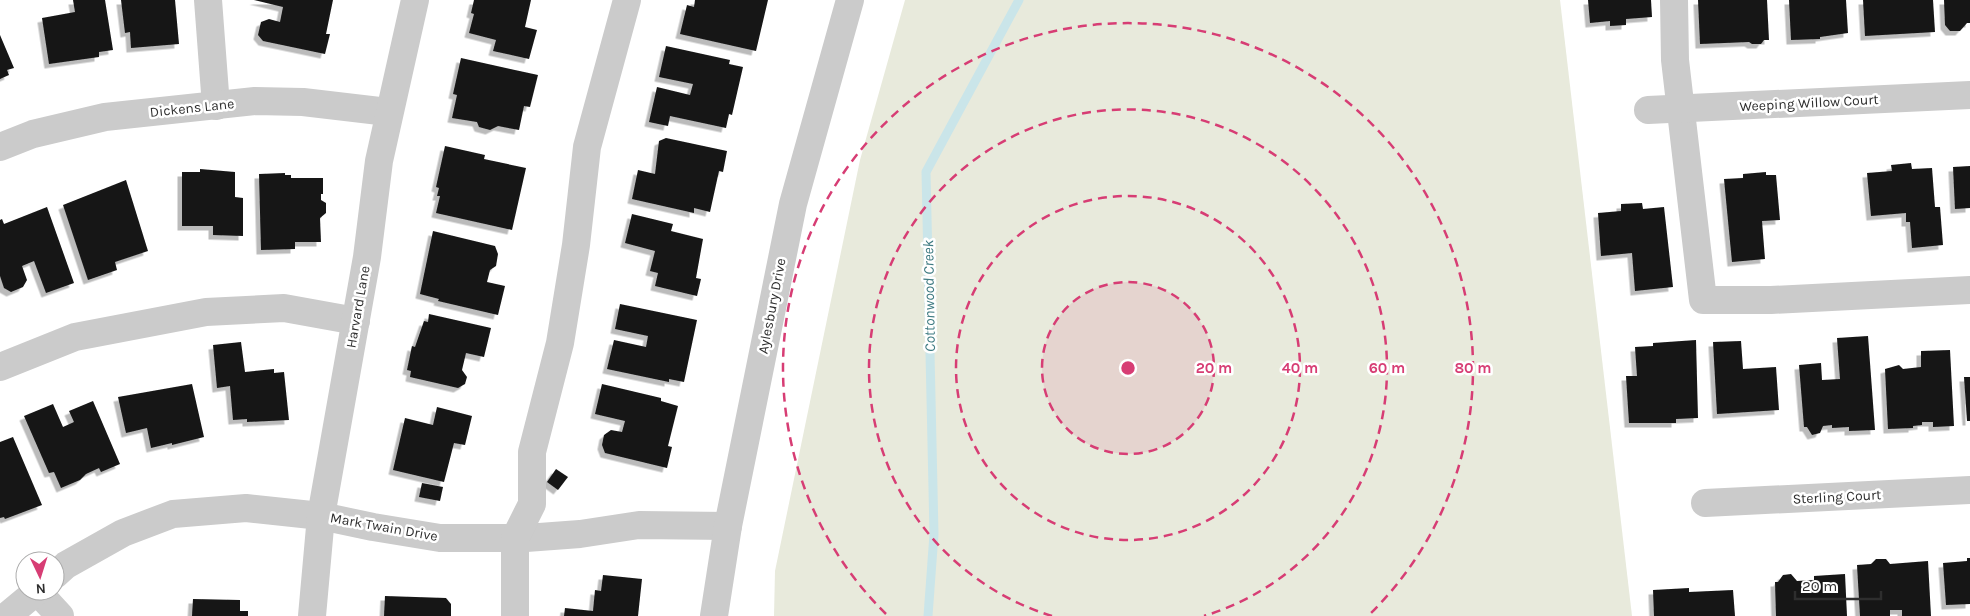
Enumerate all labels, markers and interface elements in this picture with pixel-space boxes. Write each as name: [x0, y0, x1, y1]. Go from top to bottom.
street label: Weeping Willow Court: [1739, 91, 1879, 115]
street label: Dickens Lane: [149, 95, 235, 121]
water label: Cottonwood Creek: [919, 239, 939, 352]
street label: Aylesbury Drive: [754, 257, 790, 355]
street label: Harvard Lane: [342, 264, 374, 350]
centre of rings: [1119, 359, 1137, 377]
text: 20 m: [1196, 359, 1232, 377]
text: 40 m: [1282, 359, 1318, 377]
text: 60 m: [1369, 359, 1405, 377]
text: 80 m: [1454, 359, 1492, 377]
street label: Sterling Court: [1792, 486, 1882, 508]
street label: Mark Twain Drive: [329, 509, 439, 545]
north arrow: [15, 551, 65, 601]
scale bar: [1795, 568, 1881, 600]
text: 20 m: [1802, 577, 1837, 595]
text: N: [35, 580, 46, 597]

